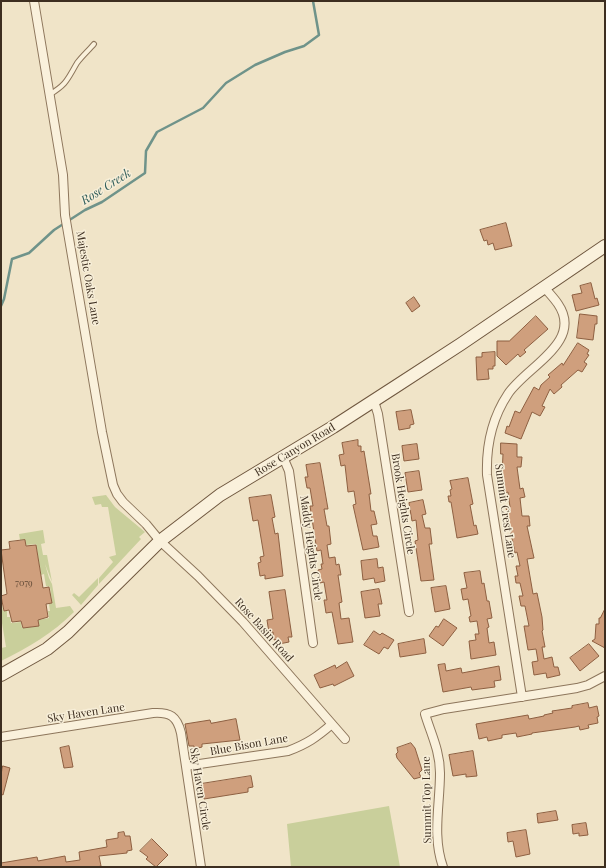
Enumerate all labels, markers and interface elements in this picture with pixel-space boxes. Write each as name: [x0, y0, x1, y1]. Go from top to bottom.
water label: Rose Creek: [78, 166, 134, 208]
street label: Majestic Oaks Lane: [73, 230, 103, 326]
street label: Rose Canyon Road: [252, 421, 338, 479]
street label: Brook Heights Circle: [388, 452, 418, 556]
street label: Summit Crest Lane: [492, 463, 518, 559]
street label: Maddy Heights Circle: [297, 494, 325, 602]
house number: 7079: [15, 578, 33, 588]
street label: Rose Basin Road: [232, 595, 296, 665]
street label: Sky Haven Lane: [46, 700, 126, 726]
street label: Blue Bison Lane: [209, 732, 289, 758]
street label: Sky Haven Circle: [187, 747, 213, 831]
street label: Summit Top Lane: [420, 756, 434, 844]

